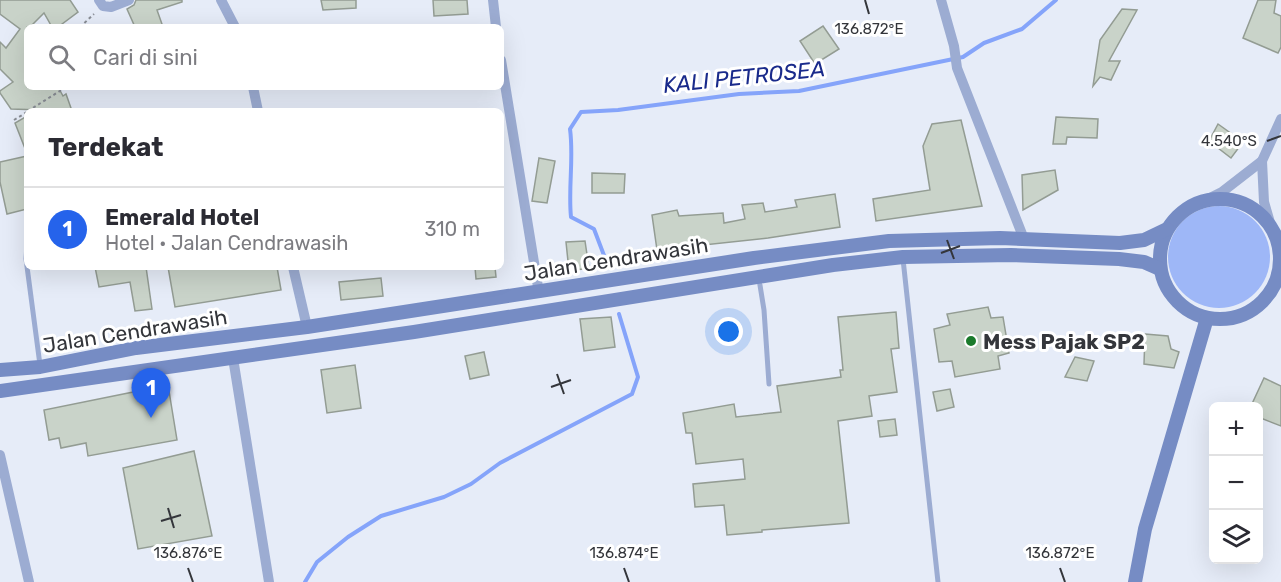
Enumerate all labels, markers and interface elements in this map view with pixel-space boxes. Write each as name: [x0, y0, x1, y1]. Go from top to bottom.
text: 136.872°E: [834, 20, 904, 38]
search box: [24, 24, 504, 90]
icon: search: [45, 41, 78, 74]
text: Cari di sini: [93, 44, 198, 71]
water label: KALI PETROSEA: [662, 55, 826, 99]
text: Terdekat: [48, 132, 163, 163]
text: 4.540°S: [1201, 132, 1257, 150]
text: Emerald Hotel: [105, 204, 259, 231]
text: 1: [63, 217, 72, 241]
text: 310 m: [424, 217, 480, 241]
text: Hotel · Jalan Cendrawasih: [105, 231, 348, 255]
street label: Jalan Cendrawasih: [522, 232, 710, 286]
street label: Jalan Cendrawasih: [41, 304, 229, 358]
your location: [714, 317, 743, 346]
place label: Mess Pajak SP2: [983, 329, 1145, 354]
marker: Mess Pajak SP2: [964, 334, 978, 348]
pin: 1: [132, 368, 170, 418]
map controls: [1209, 402, 1263, 564]
button: +: [1209, 402, 1263, 456]
button: −: [1209, 456, 1263, 510]
button: layers: [1209, 510, 1263, 564]
text: 136.876°E: [154, 544, 222, 562]
text: 136.874°E: [589, 544, 659, 562]
text: 136.872°E: [1025, 544, 1095, 562]

